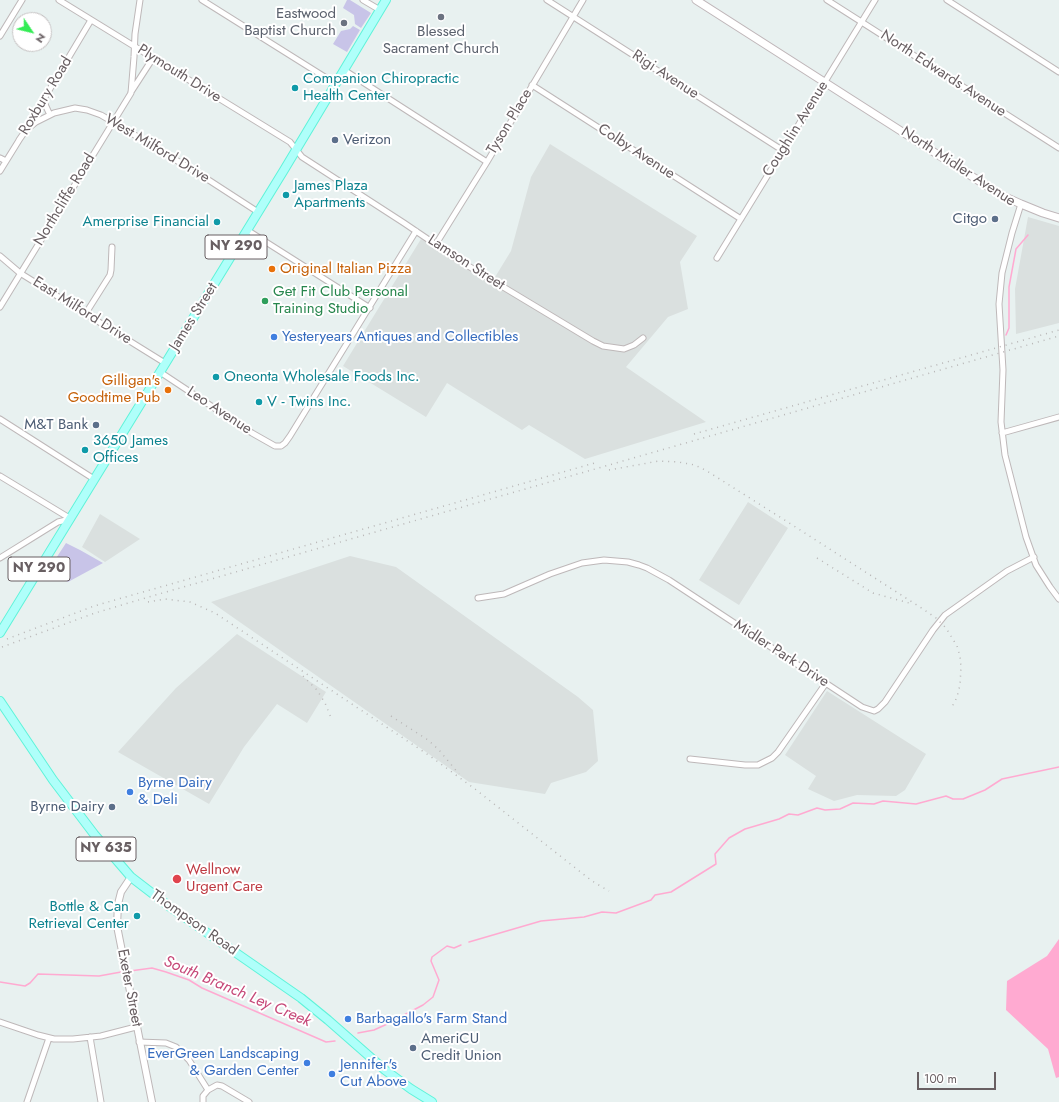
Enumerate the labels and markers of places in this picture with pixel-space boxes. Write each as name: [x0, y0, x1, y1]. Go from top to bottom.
place label: Eastwood Baptist Church: [244, 5, 336, 40]
marker: Blessed Sacrament Church: [436, 12, 446, 22]
marker: Eastwood Baptist Church: [339, 18, 349, 28]
place label: Blessed Sacrament Church: [383, 23, 499, 58]
place label: Companion Chiropractic Health Center: [303, 70, 459, 105]
marker: Companion Chiropractic Health Center: [290, 83, 300, 93]
place label: Verizon: [343, 131, 391, 149]
marker: Verizon: [330, 135, 340, 145]
place label: James Plaza Apartments: [294, 177, 368, 212]
marker: James Plaza Apartments: [281, 190, 291, 200]
place label: Citgo: [952, 210, 987, 228]
place label: Amerprise Financial: [83, 213, 209, 231]
marker: Citgo: [990, 214, 1000, 224]
marker: Amerprise Financial: [212, 217, 222, 227]
place label: Original Italian Pizza: [280, 260, 411, 278]
marker: Original Italian Pizza: [267, 264, 277, 274]
place label: Get Fit Club Personal Training Studio: [273, 283, 408, 318]
marker: Get Fit Club Personal Training Studio: [260, 296, 270, 306]
place label: Yesteryears Antiques and Collectibles: [282, 328, 518, 346]
marker: Yesteryears Antiques and Collectibles: [269, 332, 279, 342]
place label: Oneonta Wholesale Foods Inc.: [224, 368, 420, 386]
place label: Gilligan's Goodtime Pub: [68, 372, 160, 407]
marker: Oneonta Wholesale Foods Inc.: [211, 372, 221, 382]
marker: Gilligan's Goodtime Pub: [163, 385, 173, 395]
place label: V - Twins Inc.: [267, 393, 351, 411]
marker: V - Twins Inc.: [254, 397, 264, 407]
place label: M&T Bank: [24, 416, 88, 434]
marker: M&T Bank: [91, 420, 101, 430]
place label: 3650 James Offices: [93, 432, 168, 467]
marker: 3650 James Offices: [80, 445, 90, 455]
place label: Byrne Dairy & Deli: [138, 774, 212, 809]
marker: Byrne Dairy & Deli: [125, 787, 135, 797]
place label: Byrne Dairy: [30, 798, 104, 816]
marker: Byrne Dairy: [107, 802, 117, 812]
place label: Wellnow Urgent Care: [186, 861, 263, 896]
marker: Wellnow Urgent Care: [171, 873, 183, 885]
place label: Bottle & Can Retrieval Center: [29, 898, 129, 933]
marker: Bottle & Can Retrieval Center: [132, 911, 142, 921]
place label: Barbagallo's Farm Stand: [356, 1010, 507, 1028]
marker: Barbagallo's Farm Stand: [343, 1014, 353, 1024]
place label: AmeriCU Credit Union: [421, 1030, 502, 1065]
marker: AmeriCU Credit Union: [408, 1043, 418, 1053]
place label: EverGreen Landscaping & Garden Center: [147, 1045, 299, 1080]
place label: Jennifer's Cut Above: [340, 1056, 407, 1091]
marker: EverGreen Landscaping & Garden Center: [302, 1058, 312, 1068]
marker: Jennifer's Cut Above: [327, 1069, 337, 1079]

